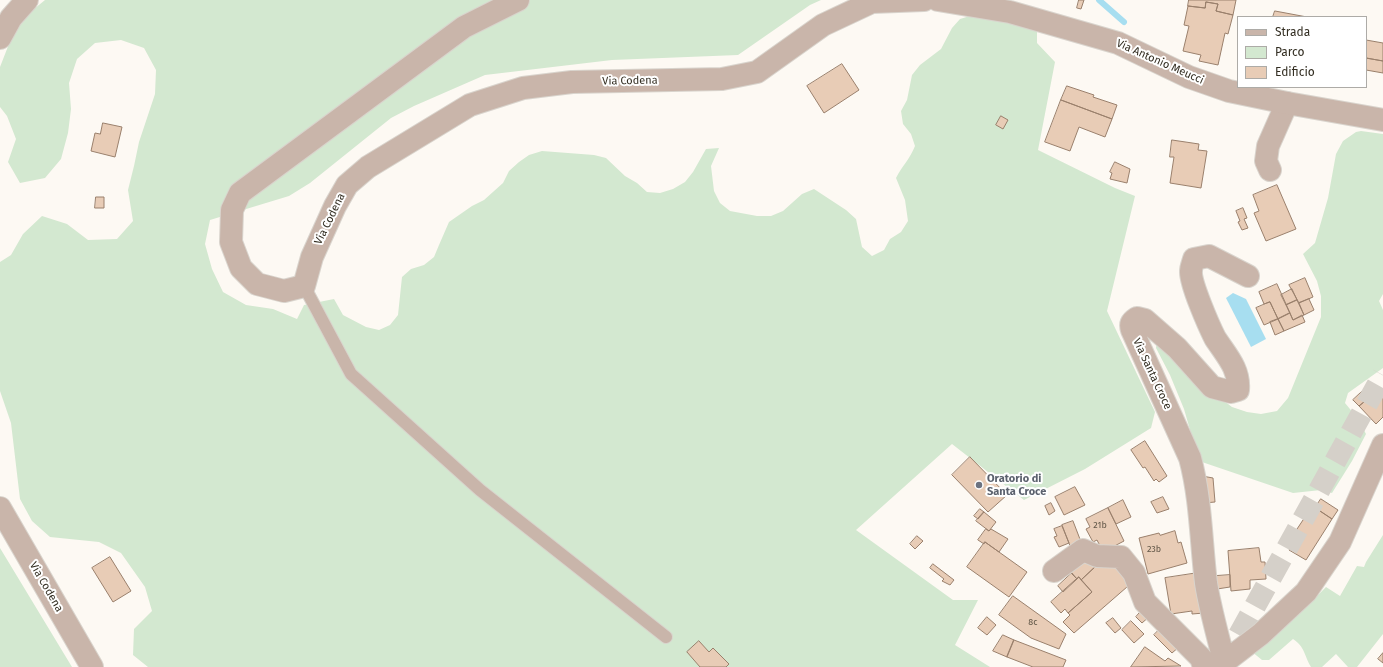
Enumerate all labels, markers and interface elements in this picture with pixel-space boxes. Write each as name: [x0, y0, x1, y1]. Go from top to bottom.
legend: [1237, 16, 1367, 88]
text: Strada: [1275, 25, 1310, 39]
street label: Via Antonio Meucci: [1114, 37, 1206, 87]
text: Parco: [1275, 45, 1305, 59]
text: Edificio: [1275, 65, 1315, 79]
street label: Via Codena: [602, 74, 658, 88]
street label: Via Codena: [312, 191, 348, 247]
street label: Via Santa Croce: [1130, 336, 1174, 412]
place label: Oratorio di Santa Croce: [987, 472, 1046, 498]
marker: Oratorio di Santa Croce: [974, 480, 984, 490]
house number: 21b: [1093, 520, 1107, 530]
house number: 23b: [1147, 544, 1161, 554]
street label: Via Codena: [26, 560, 66, 614]
house number: 8c: [1028, 617, 1038, 627]

